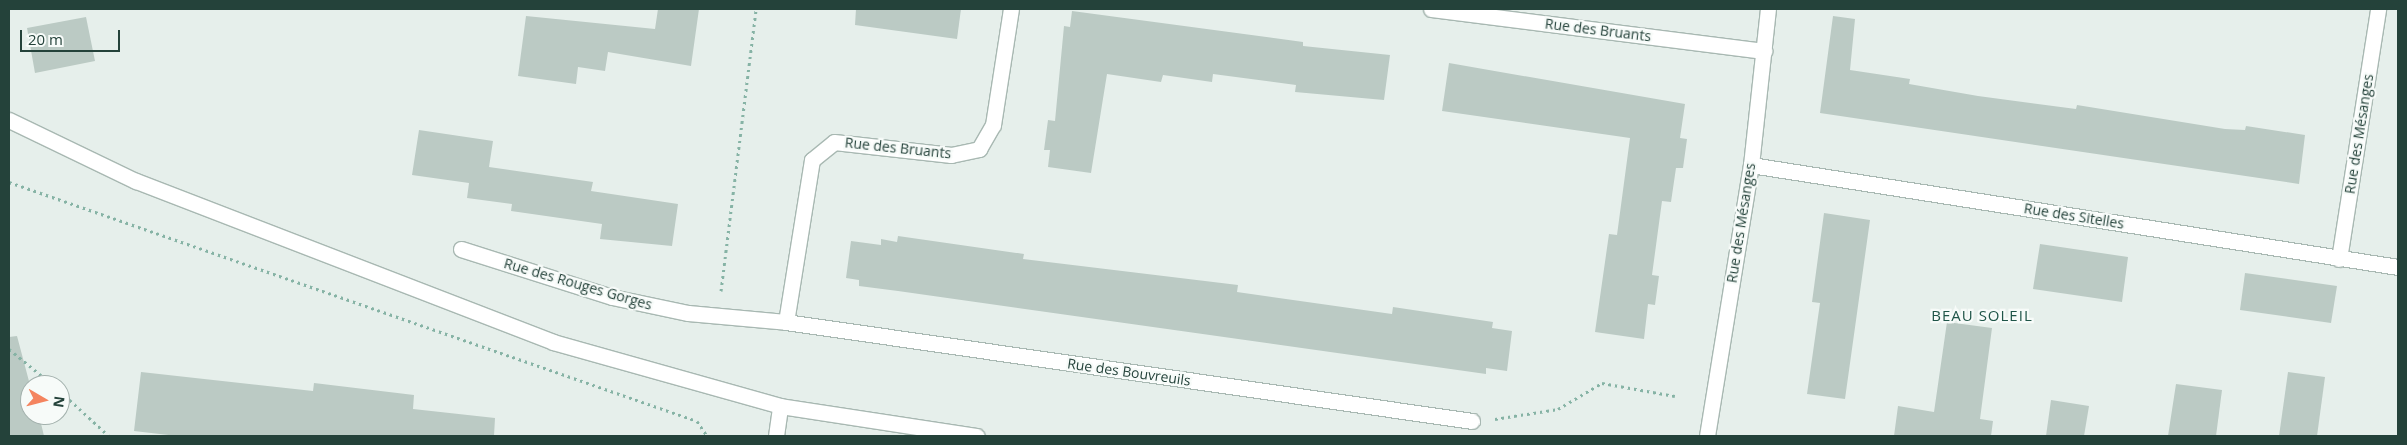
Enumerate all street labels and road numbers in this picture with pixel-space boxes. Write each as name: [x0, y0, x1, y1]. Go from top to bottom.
street label: Rue des Bruants: [1544, 15, 1652, 45]
street label: Rue des Mésanges: [2341, 73, 2377, 195]
street label: Rue des Bruants: [844, 134, 952, 162]
street label: Rue des Mésanges: [1723, 162, 1759, 284]
street label: Rue des Sitelles: [2023, 200, 2125, 232]
street label: Rue des Rouges Gorges: [502, 255, 654, 313]
street label: Rue des Bouvreuils: [1066, 355, 1192, 389]

